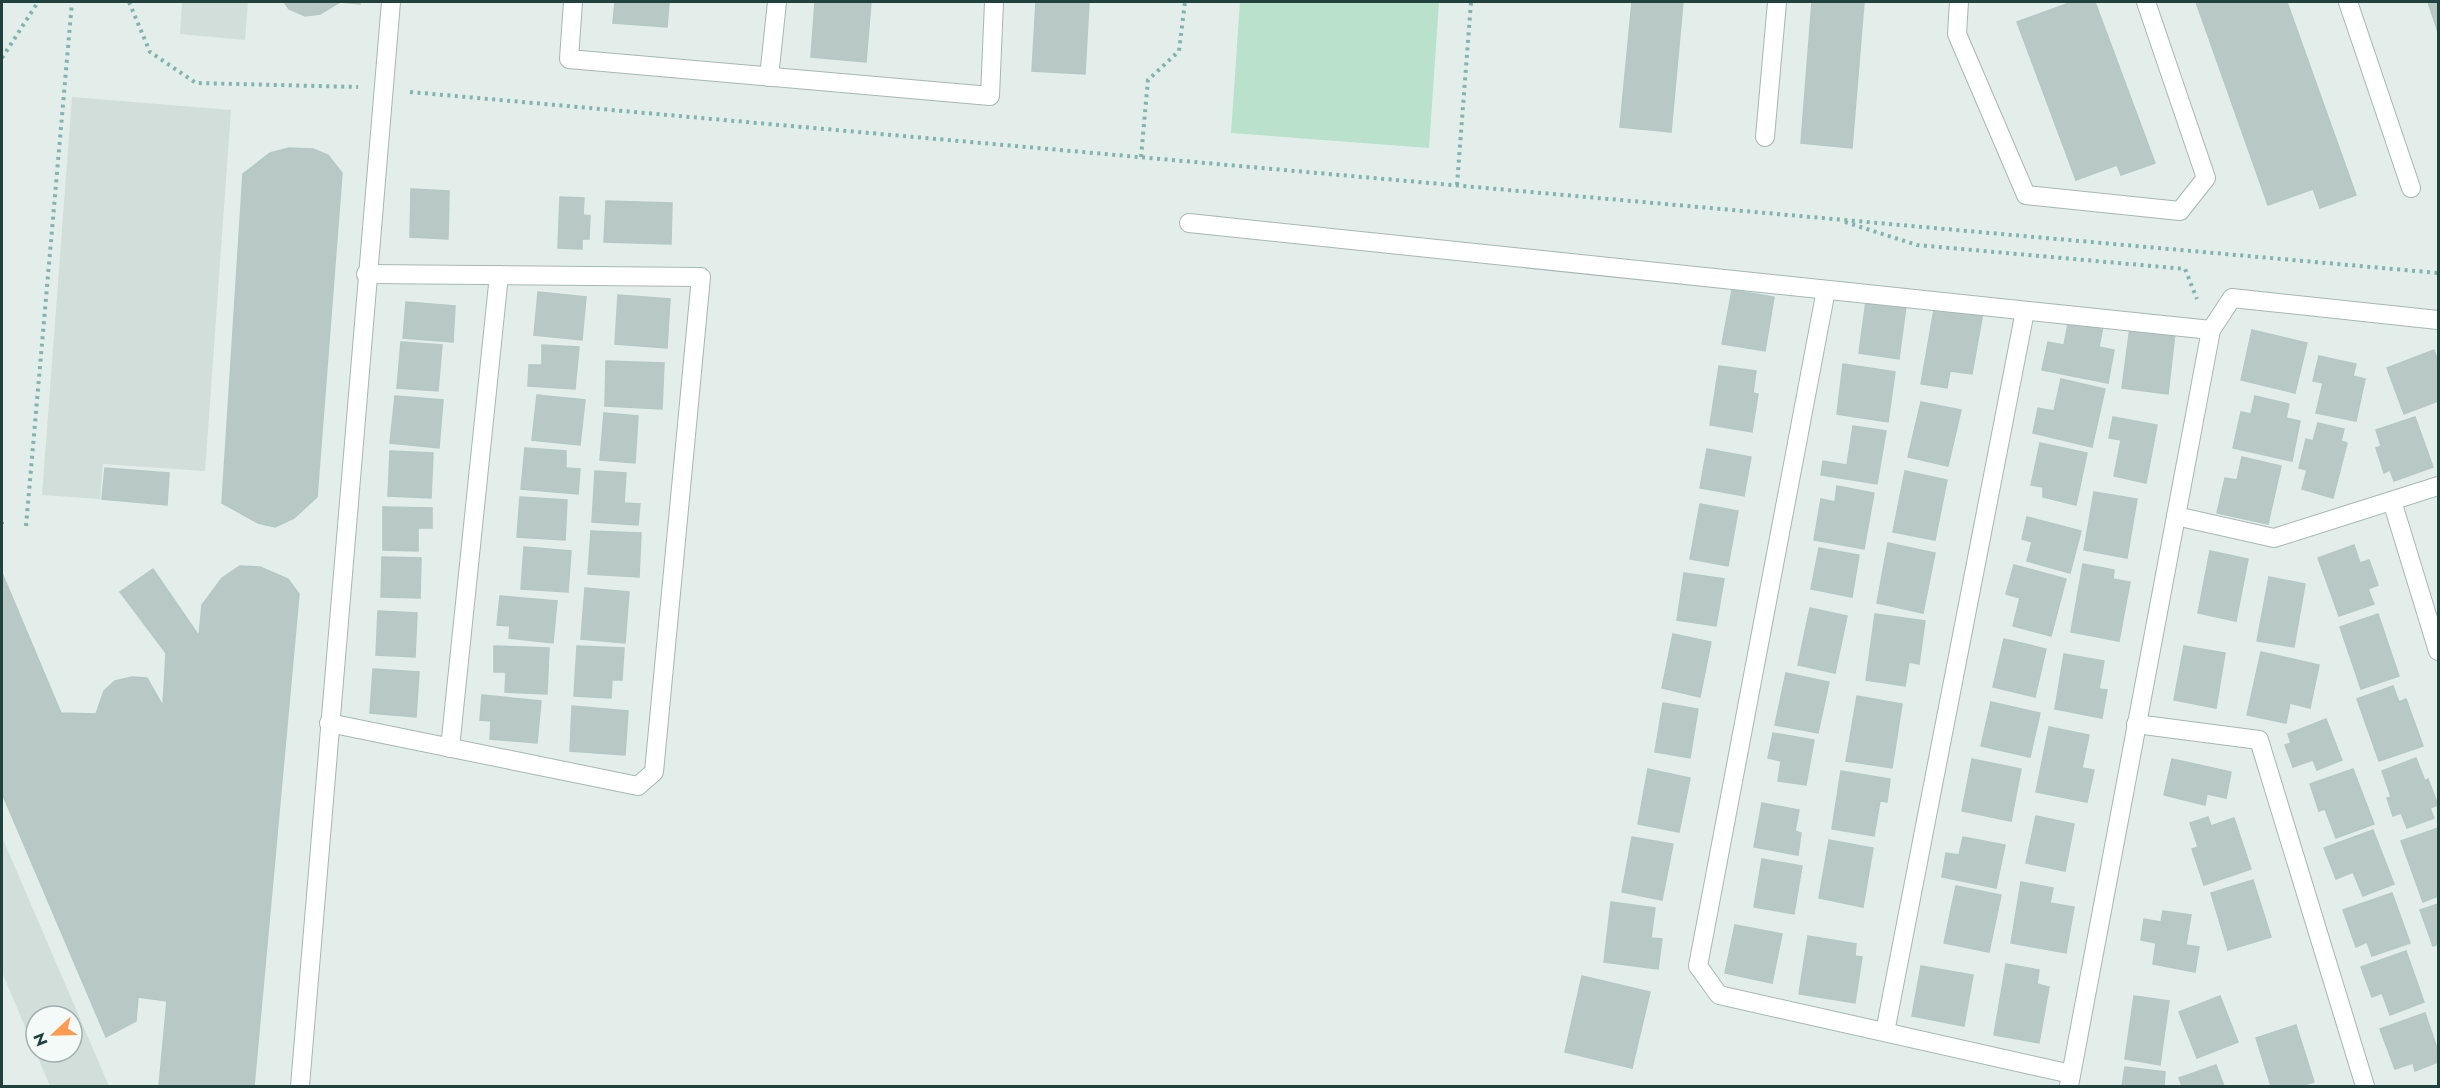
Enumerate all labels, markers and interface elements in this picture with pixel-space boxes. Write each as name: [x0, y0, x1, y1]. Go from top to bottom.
north arrow: [24, 1004, 84, 1064]
text: N: [28, 1029, 54, 1050]

